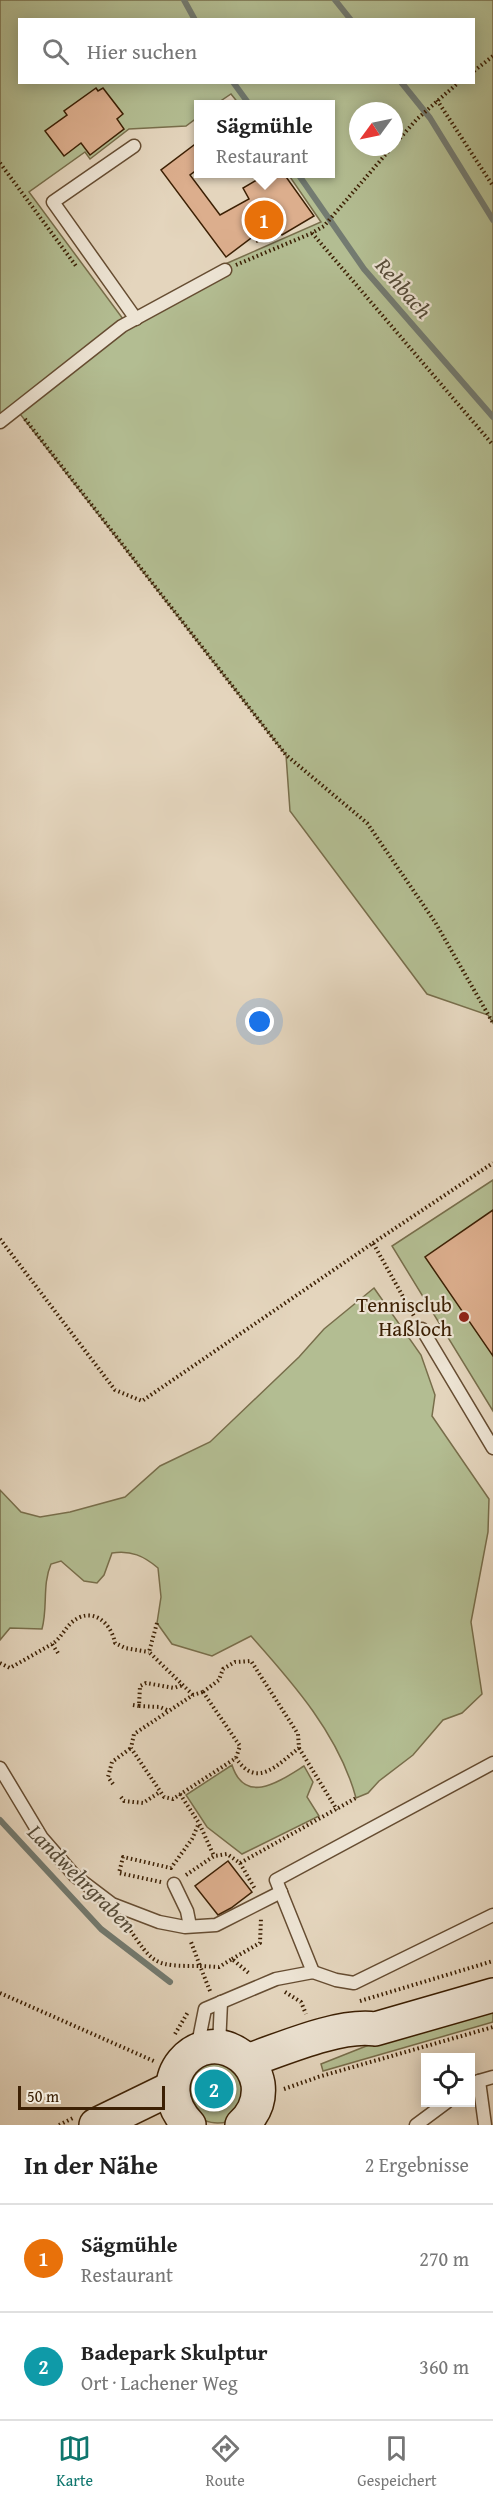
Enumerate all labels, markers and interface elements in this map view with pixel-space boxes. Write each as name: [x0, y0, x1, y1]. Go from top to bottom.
search box: [18, 18, 475, 84]
icon: search: [39, 35, 72, 68]
text: Hier suchen: [87, 35, 197, 67]
popup: [194, 100, 335, 178]
north arrow: [349, 102, 403, 156]
text: Sägmühle: [216, 109, 313, 141]
text: Restaurant: [216, 141, 308, 170]
pin: 1: [244, 198, 284, 242]
water label: Rehbach: [368, 250, 440, 326]
your location: [245, 1007, 274, 1036]
place label: Tennisclub Haßloch: [356, 1289, 452, 1344]
marker: Tennisclub Haßloch: [457, 1310, 471, 1324]
water label: Landwehrgraben: [20, 1816, 144, 1940]
map controls: [421, 2053, 475, 2107]
button: locate: [421, 2053, 475, 2107]
pin: 2: [194, 2066, 234, 2112]
scale bar: [18, 2083, 165, 2110]
text: 50 m: [27, 2084, 59, 2108]
text: In der Nähe: [24, 2145, 158, 2184]
text: 2 Ergebnisse: [365, 2150, 469, 2179]
text: Sägmühle: [81, 2228, 178, 2260]
text: 1: [38, 2244, 49, 2273]
text: 270 m: [419, 2244, 469, 2273]
text: Restaurant: [81, 2260, 173, 2289]
text: Badepark Skulptur: [81, 2336, 268, 2368]
text: 2: [38, 2352, 49, 2381]
text: 360 m: [419, 2352, 469, 2381]
text: Ort · Lachener Weg: [81, 2368, 238, 2397]
tab: Karte: [56, 2432, 93, 2492]
tab: Route: [206, 2432, 245, 2492]
tab: Gespeichert: [357, 2432, 437, 2492]

